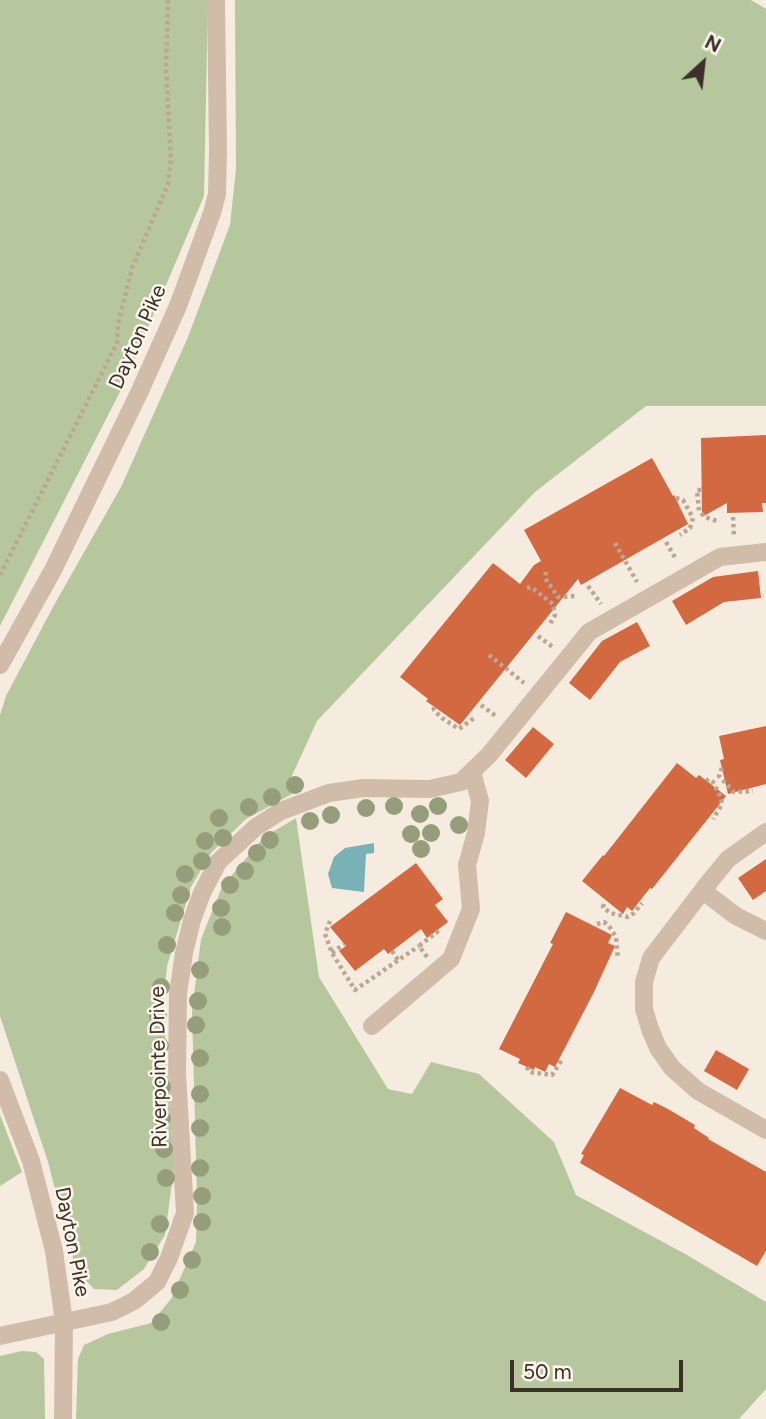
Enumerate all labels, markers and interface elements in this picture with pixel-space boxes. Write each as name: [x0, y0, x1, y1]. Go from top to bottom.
north arrow: [668, 28, 738, 98]
text: N: [701, 30, 725, 57]
street label: Dayton Pike: [104, 281, 172, 393]
street label: Riverpointe Drive: [145, 986, 173, 1148]
street label: Dayton Pike: [49, 1185, 95, 1299]
scale bar: [514, 1346, 687, 1390]
text: 50 m: [523, 1359, 572, 1384]

